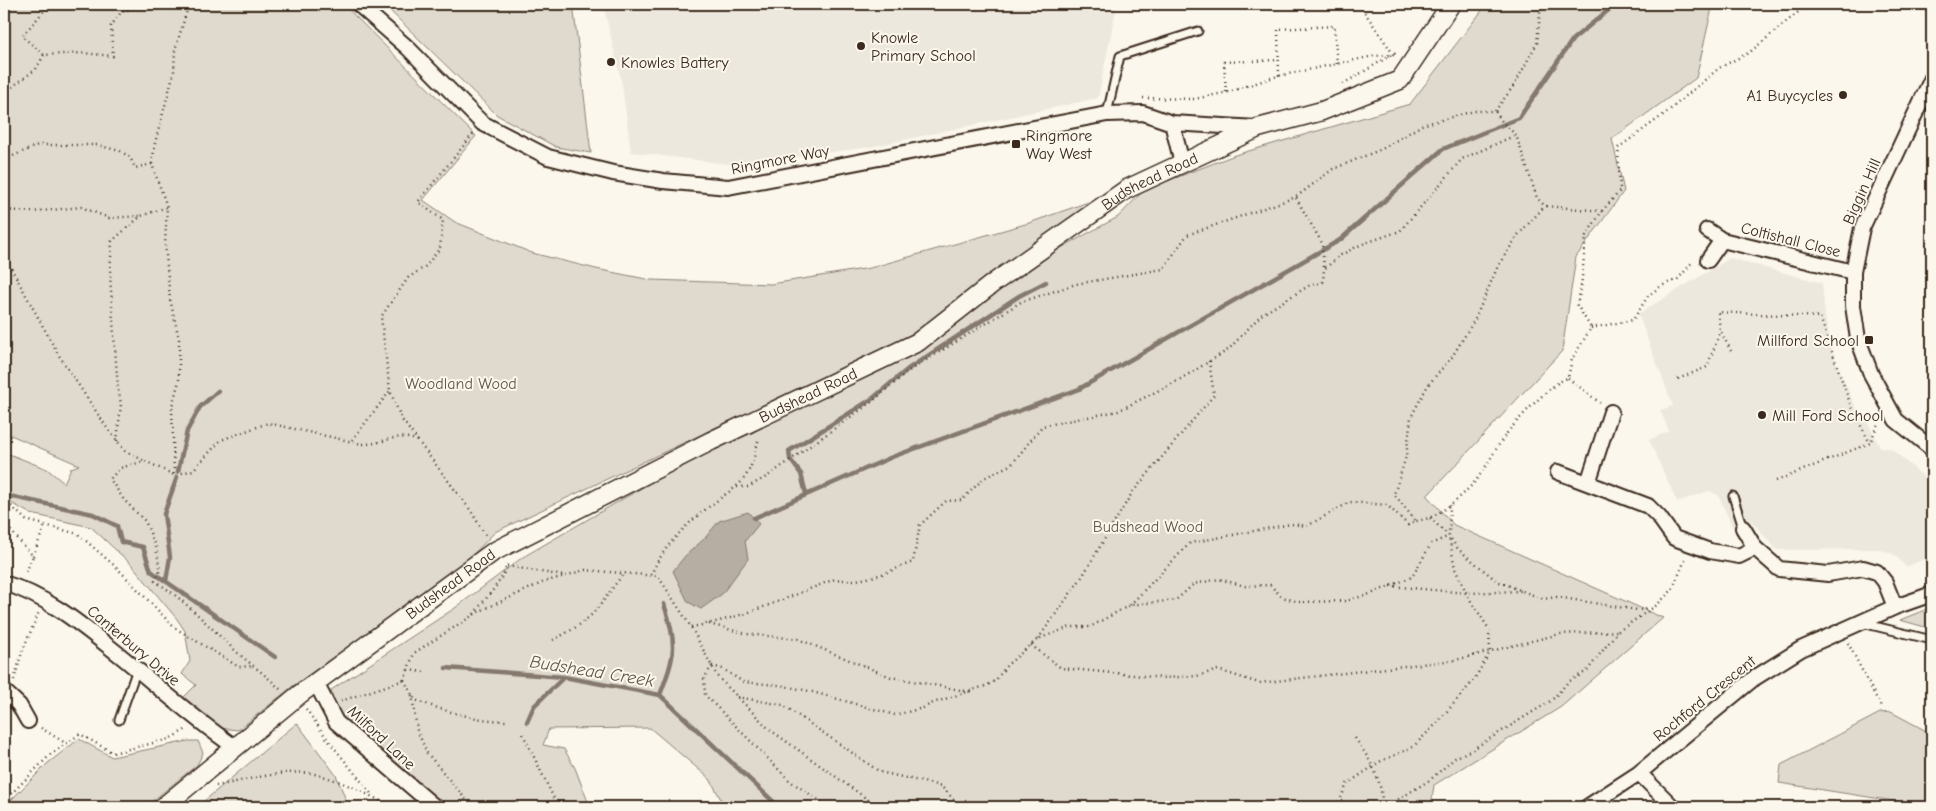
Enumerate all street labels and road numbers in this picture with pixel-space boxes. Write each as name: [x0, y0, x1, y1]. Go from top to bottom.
street label: Ringmore Way: [729, 141, 832, 178]
street label: Budshead Road: [1098, 149, 1201, 214]
street label: Biggin Hill: [1839, 156, 1884, 227]
street label: Coltishall Close: [1739, 219, 1842, 261]
street label: Budshead Road: [756, 365, 860, 427]
street label: Budshead Road: [402, 546, 499, 623]
street label: Canterbury Drive: [83, 602, 183, 690]
street label: Rochford Crescent: [1650, 652, 1760, 745]
street label: Milford Lane: [344, 702, 419, 774]

